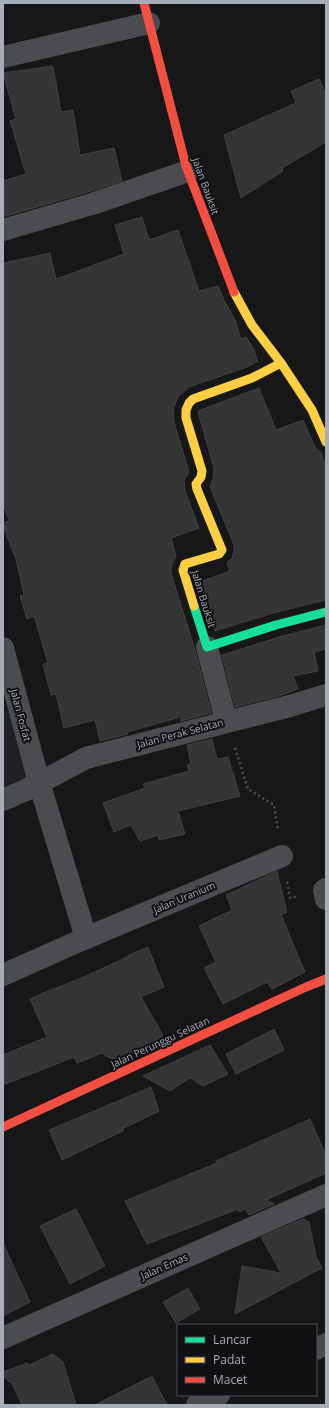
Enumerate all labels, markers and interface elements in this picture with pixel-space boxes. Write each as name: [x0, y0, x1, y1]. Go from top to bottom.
street label: Jalan Bauksit: [189, 155, 223, 217]
street label: Jalan Bauksit: [188, 568, 219, 630]
street label: Jalan Fosfat: [7, 686, 35, 743]
street label: Jalan Perak Selatan: [134, 715, 225, 751]
street label: Jalan Uranium: [150, 878, 217, 917]
street label: Jalan Perunggu Selatan: [108, 1013, 211, 1071]
street label: Jalan Emas: [137, 1249, 190, 1283]
legend: [177, 1324, 317, 1396]
text: Lancar: [213, 1331, 251, 1348]
text: Padat: [213, 1351, 245, 1368]
text: Macet: [213, 1371, 247, 1388]

